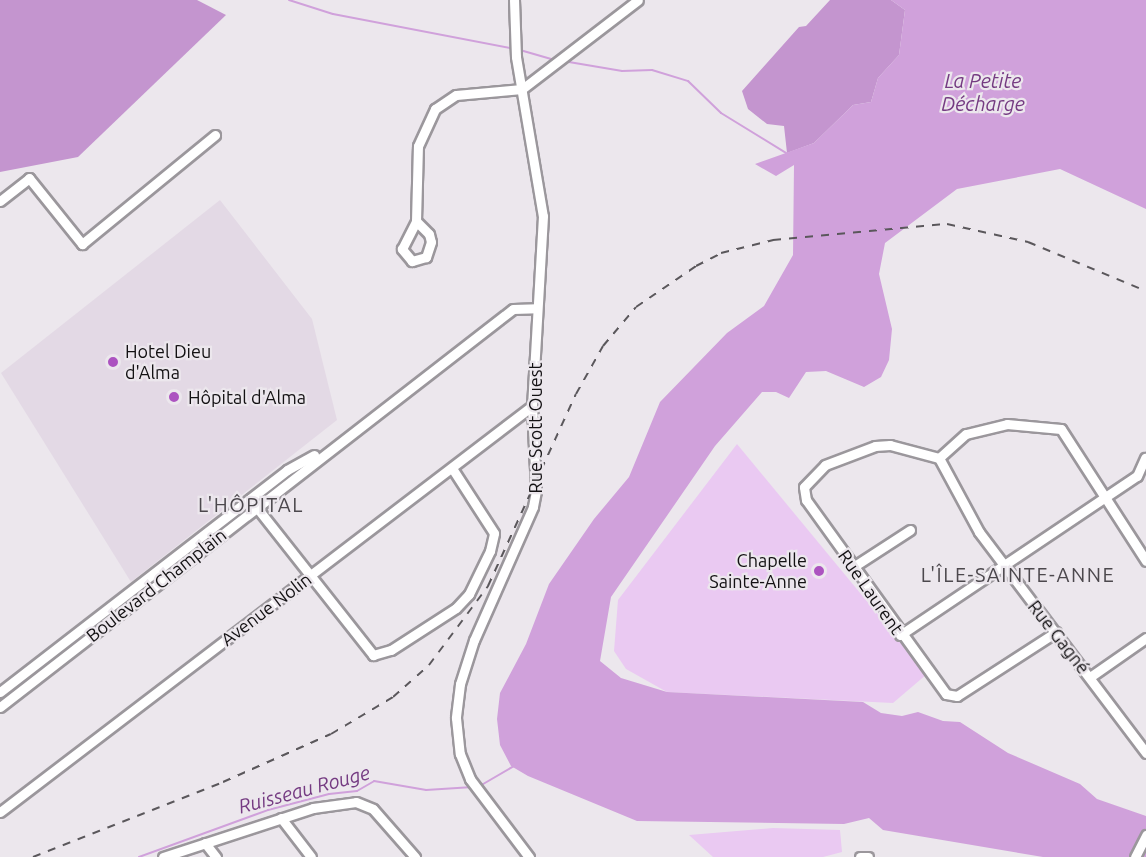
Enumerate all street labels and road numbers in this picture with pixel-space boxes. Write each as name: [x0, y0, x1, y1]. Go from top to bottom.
street label: Rue Scott Ouest: [524, 362, 546, 494]
street label: Boulevard Champlain: [82, 524, 230, 646]
street label: Rue Laurent: [834, 546, 908, 638]
street label: Avenue Nolin: [217, 568, 315, 650]
street label: Rue Gagné: [1024, 596, 1094, 678]

